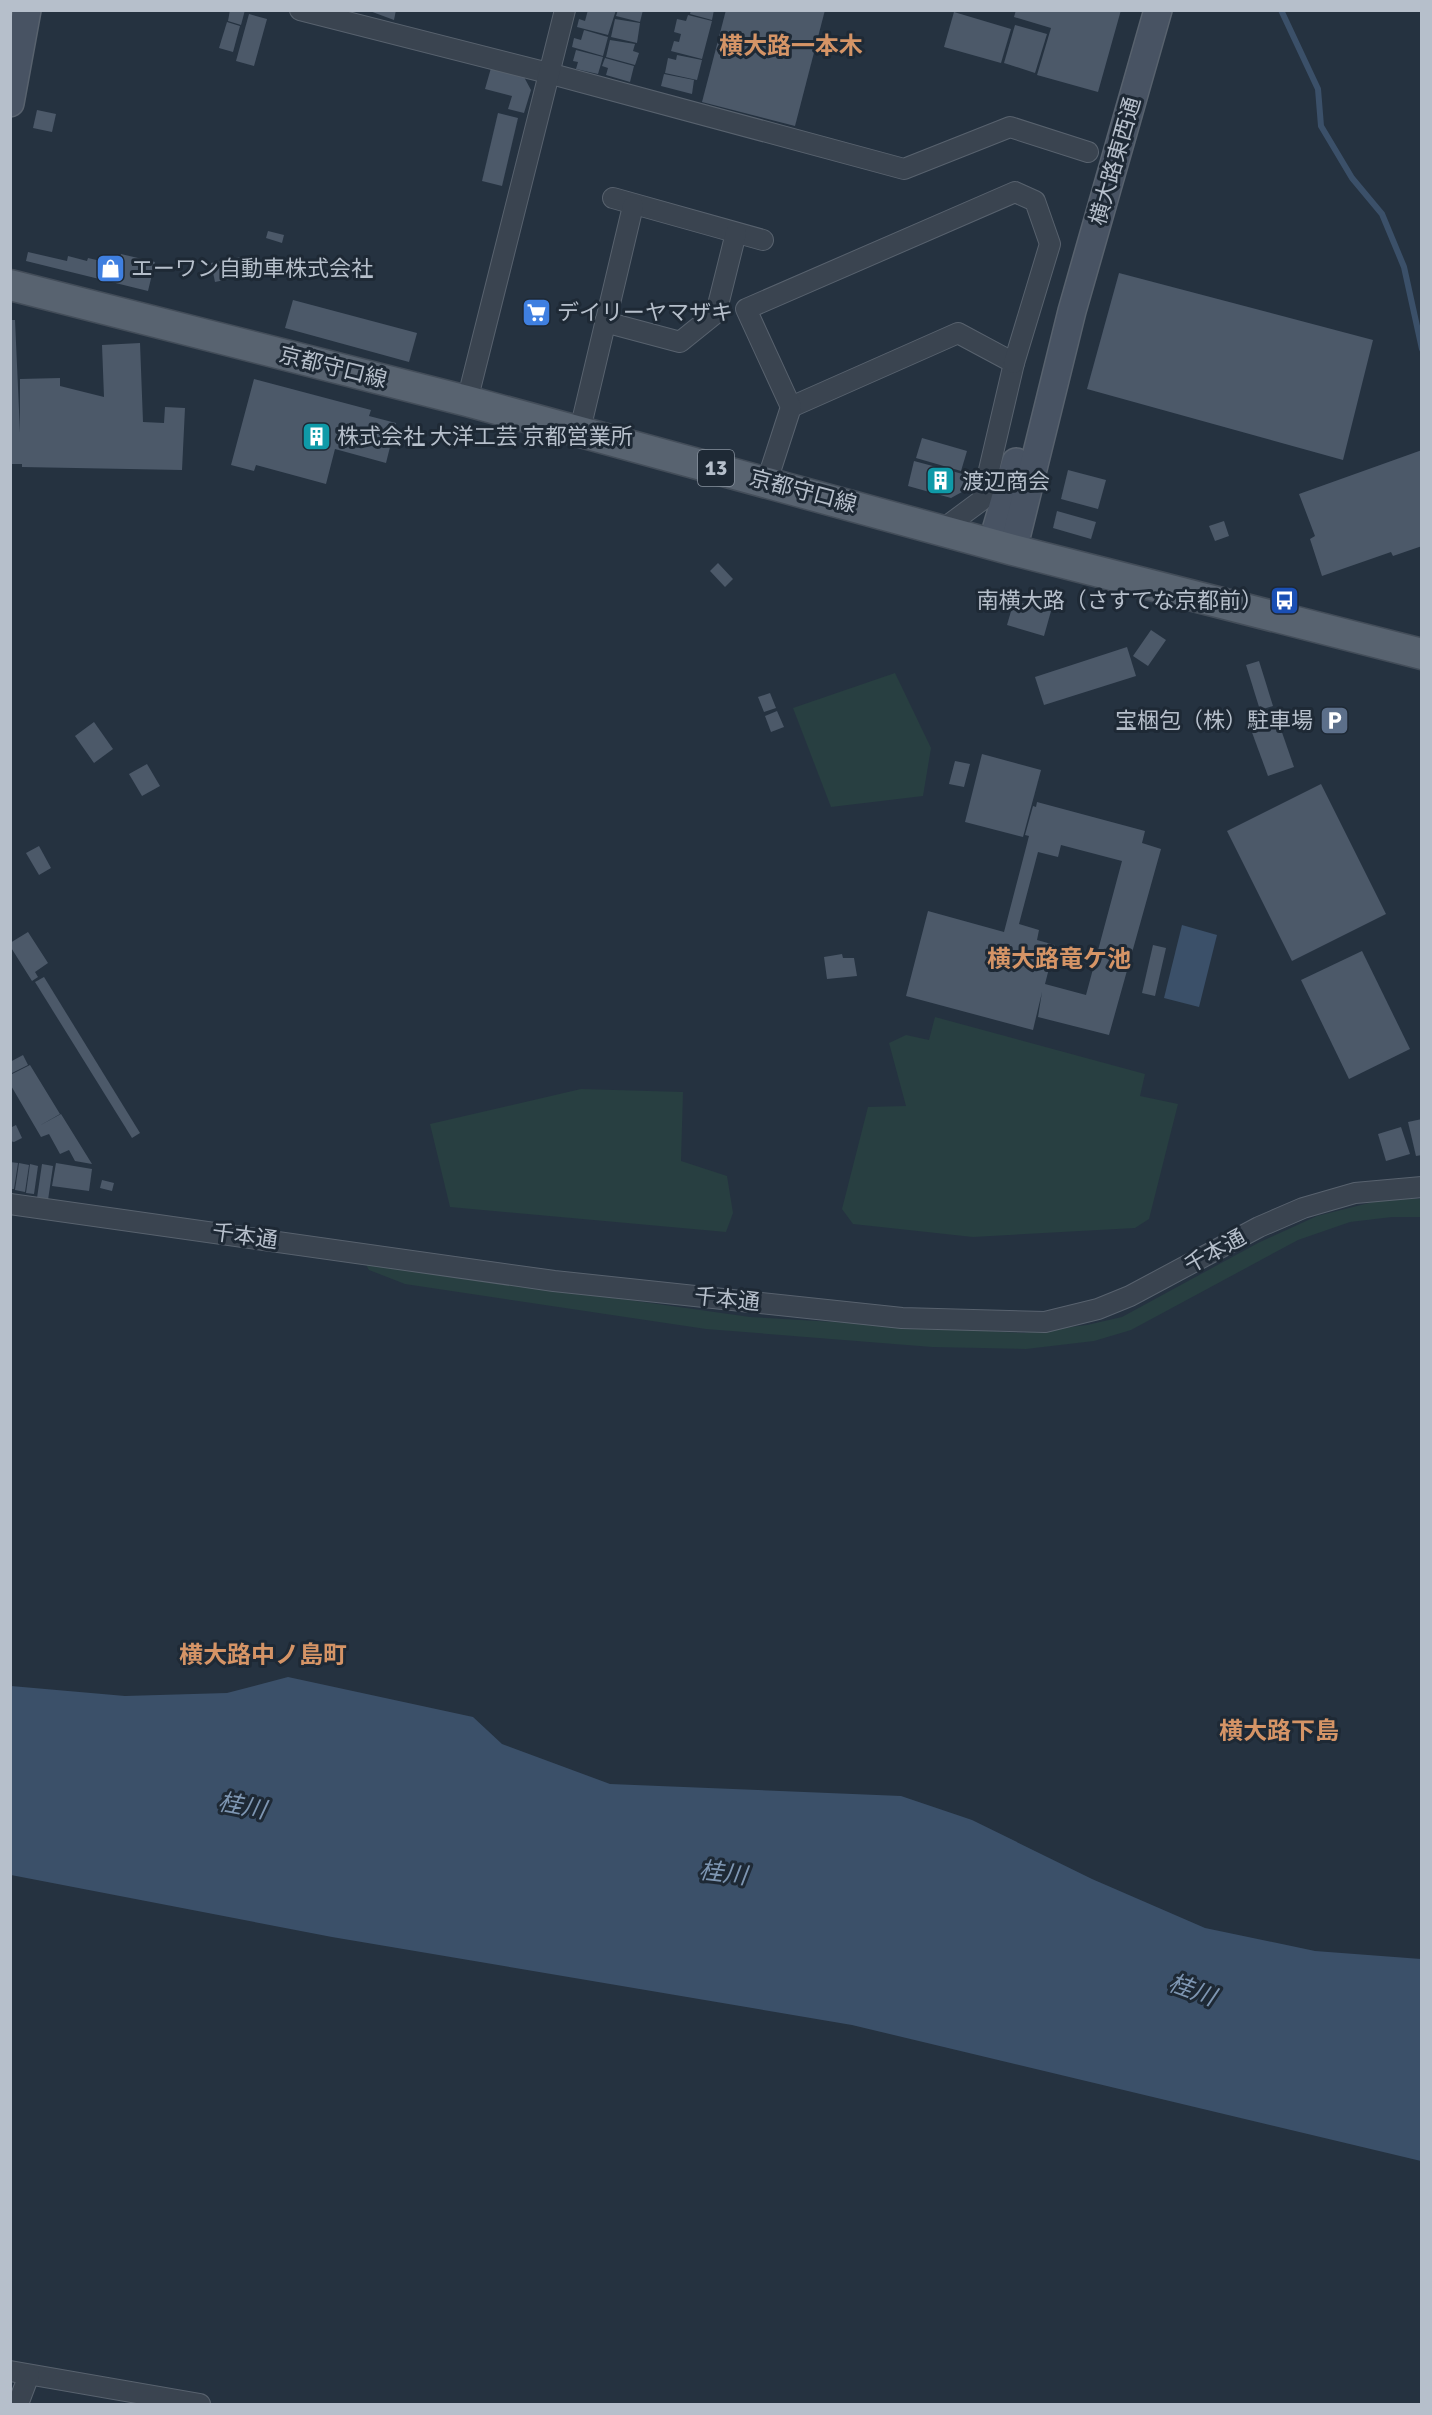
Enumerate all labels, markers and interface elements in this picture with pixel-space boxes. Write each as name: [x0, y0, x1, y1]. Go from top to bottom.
district label: 横大路一本木: [719, 31, 863, 61]
street label: 横大路東西通: [1084, 94, 1146, 228]
shop icon: エーワン自動車株式会社: [94, 252, 126, 284]
place label: エーワン自動車株式会社: [131, 255, 373, 282]
supermarket icon: デイリーヤマザキ: [520, 296, 552, 328]
place label: デイリーヤマザキ: [557, 299, 733, 326]
street label: 京都守口線: [276, 341, 390, 393]
building icon: 株式会社 大洋工芸 京都営業所: [300, 420, 332, 452]
place label: 株式会社 大洋工芸 京都営業所: [337, 423, 633, 450]
road number: 13: [698, 450, 734, 486]
street label: 京都守口線: [746, 464, 860, 518]
building icon: 渡辺商会: [925, 465, 957, 497]
place label: 渡辺商会: [962, 468, 1050, 495]
bus stop icon: 南横大路（さすてな京都前）: [1268, 584, 1300, 616]
place label: 南横大路（さすてな京都前）: [977, 587, 1263, 614]
parking icon: 宝梱包（株）駐車場: [1318, 704, 1350, 736]
place label: 宝梱包（株）駐車場: [1115, 707, 1313, 734]
district label: 横大路竜ケ池: [987, 944, 1131, 974]
street label: 千本通: [210, 1218, 280, 1254]
street label: 千本通: [1180, 1223, 1250, 1279]
street label: 千本通: [693, 1282, 761, 1316]
district label: 横大路中ノ島町: [179, 1640, 347, 1670]
district label: 横大路下島: [1219, 1716, 1339, 1746]
water label: 桂川: [216, 1787, 271, 1826]
water label: 桂川: [697, 1855, 752, 1891]
water label: 桂川: [1164, 1968, 1223, 2013]

